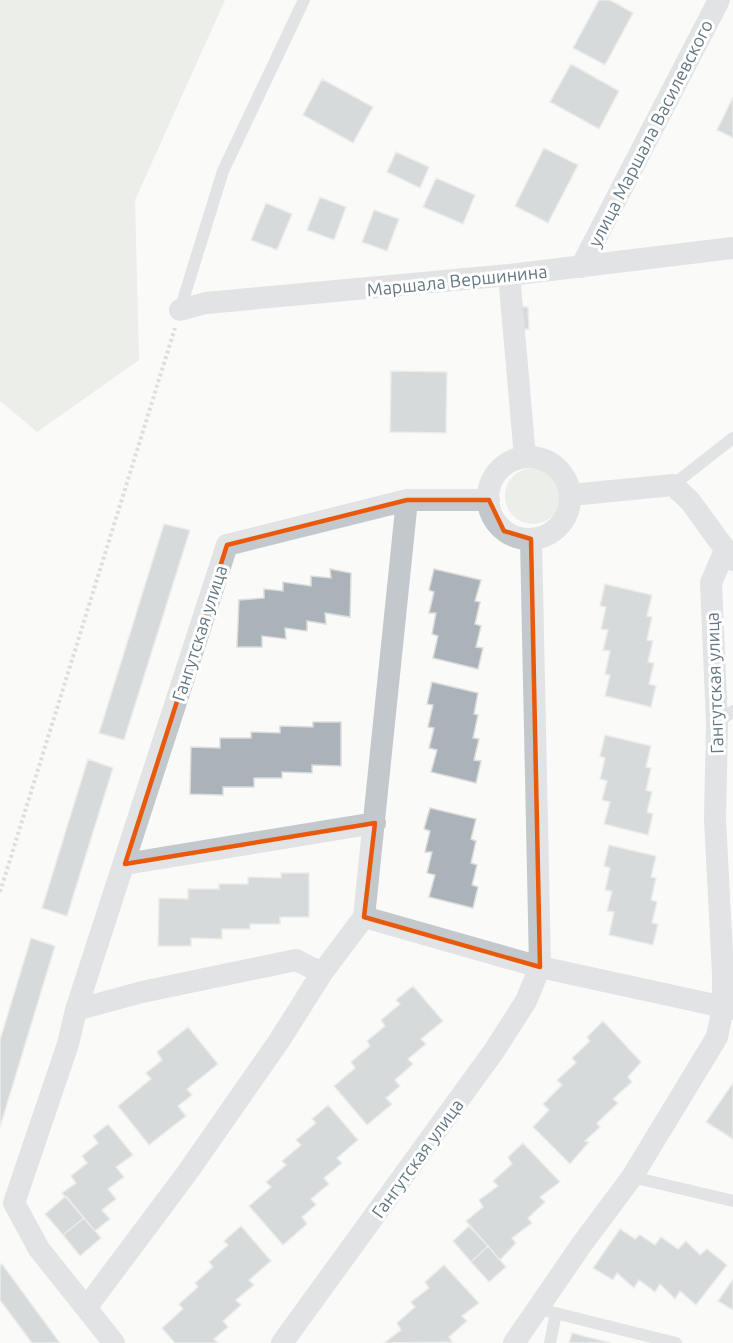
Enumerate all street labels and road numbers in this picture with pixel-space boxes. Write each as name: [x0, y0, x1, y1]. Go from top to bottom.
street label: улица Маршала Василевского: [584, 16, 716, 250]
street label: Маршала Вершинина: [366, 261, 548, 299]
street label: Гангутская улица: [168, 562, 230, 704]
street label: Гангутская улица: [702, 612, 726, 754]
street label: Гангутская улица: [367, 1095, 467, 1221]

